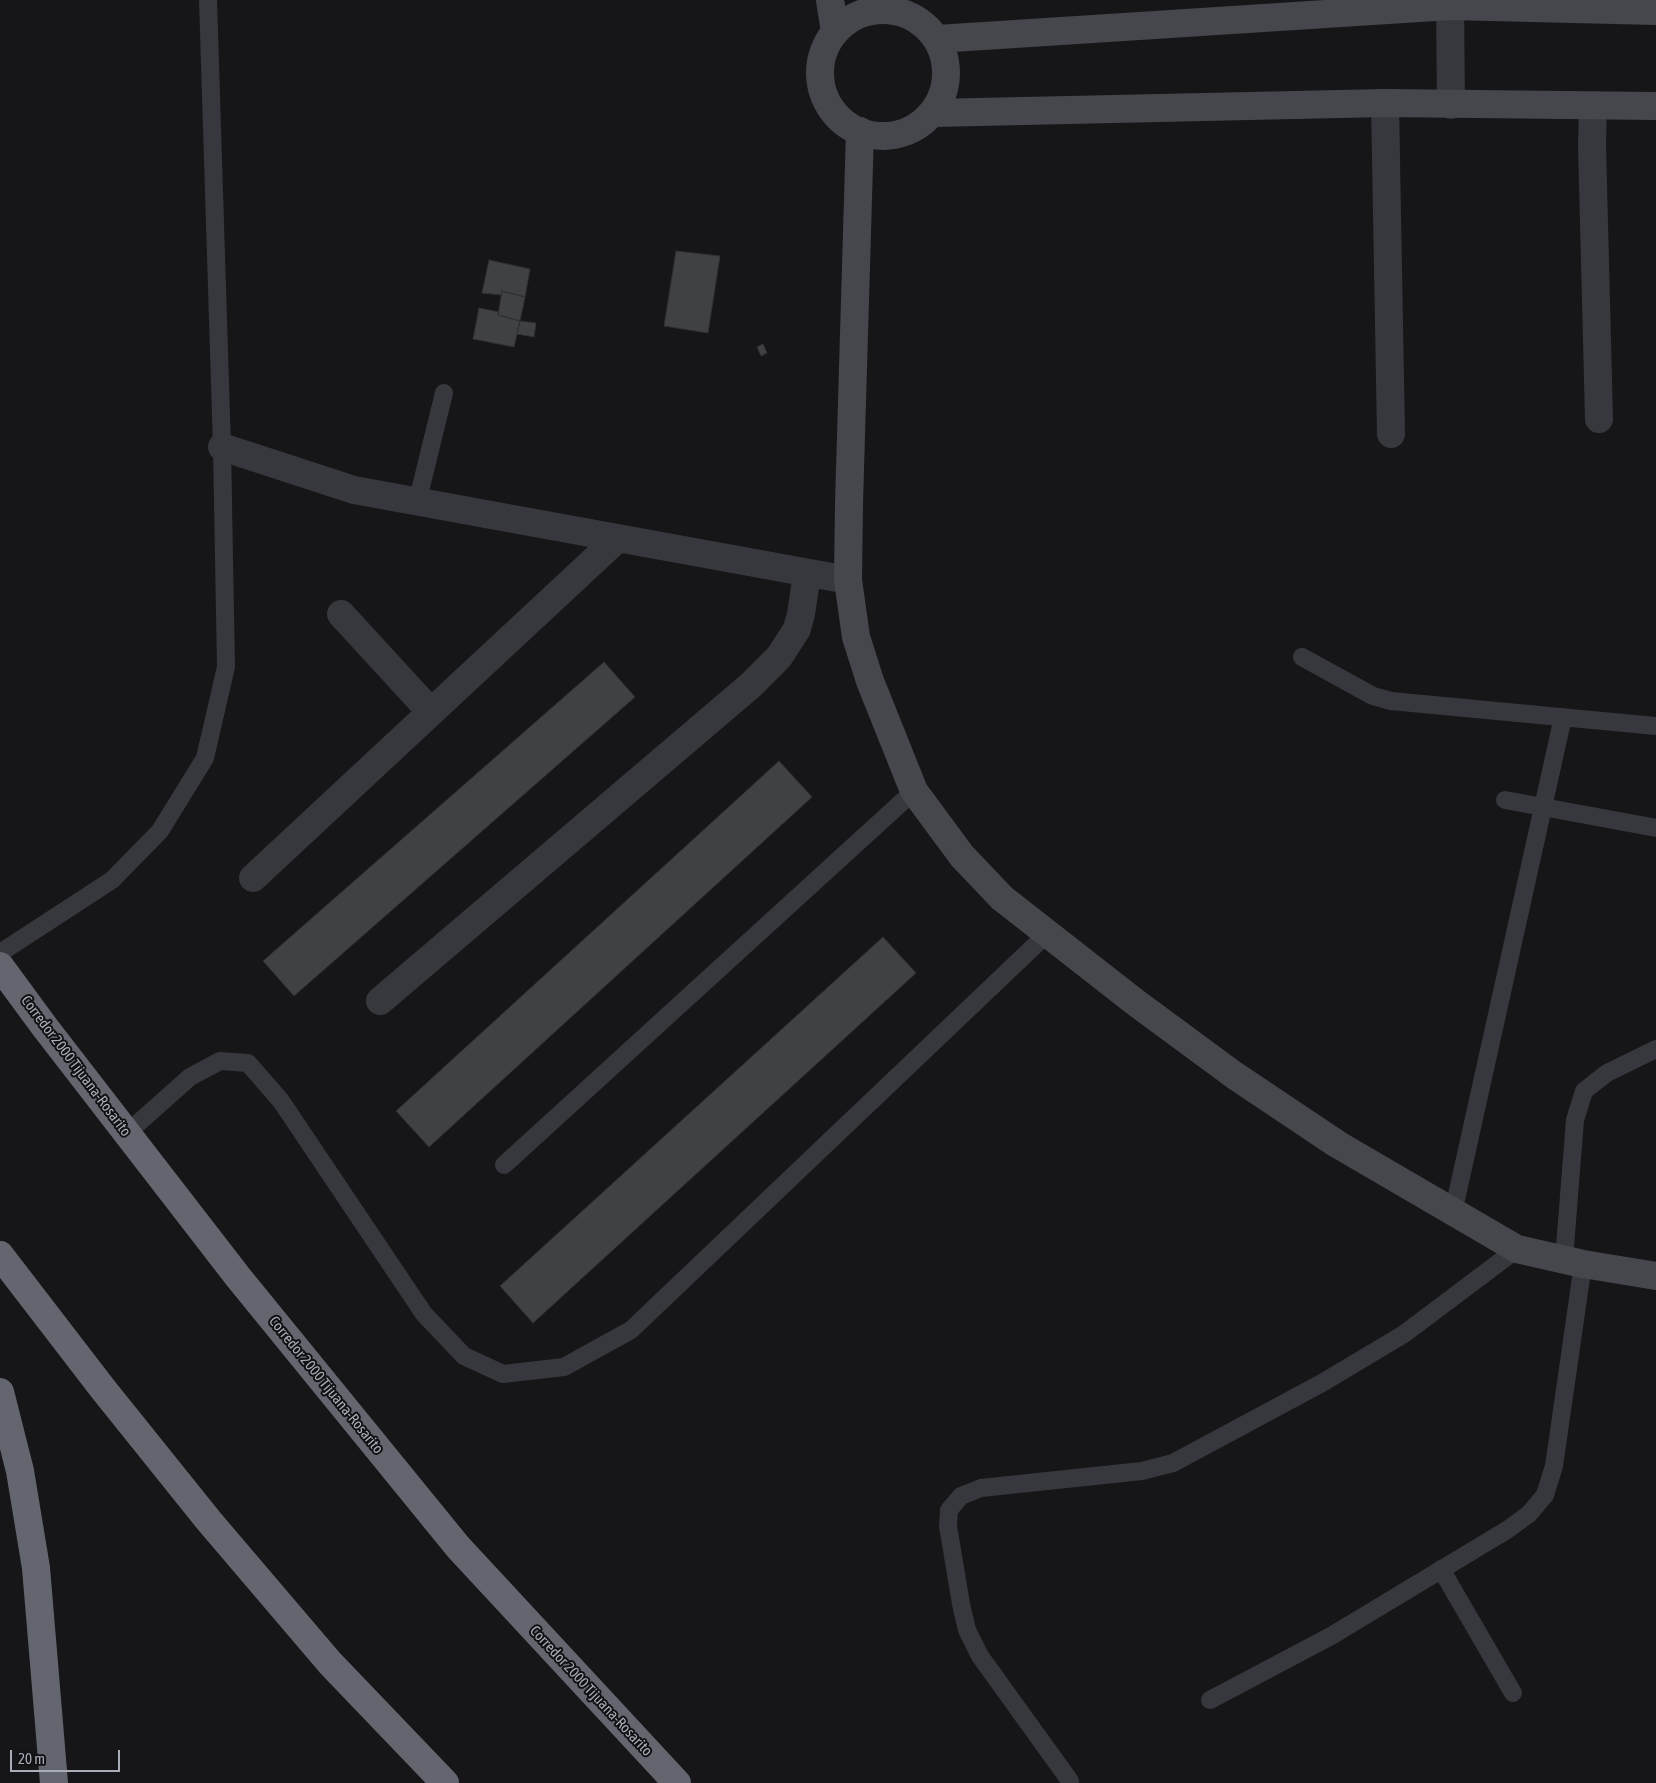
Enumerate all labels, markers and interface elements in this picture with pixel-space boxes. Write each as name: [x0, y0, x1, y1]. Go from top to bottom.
street label: Corredor 2000 Tijuana-Rosarito: [17, 992, 135, 1140]
street label: Corredor 2000 Tijuana-Rosarito: [265, 1313, 387, 1457]
street label: Corredor 2000 Tijuana-Rosarito: [526, 1622, 656, 1760]
scale bar: [12, 1740, 122, 1772]
text: 20 m: [18, 1750, 45, 1767]

